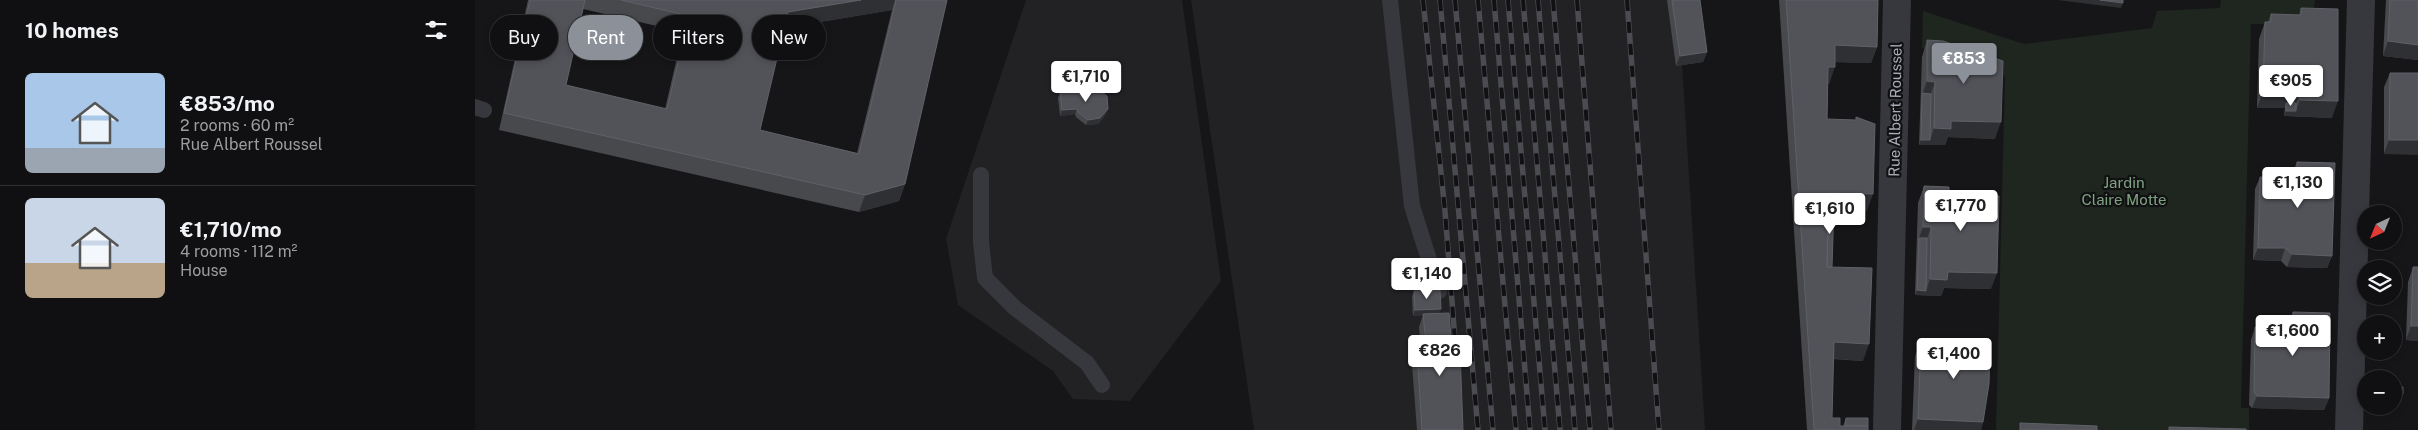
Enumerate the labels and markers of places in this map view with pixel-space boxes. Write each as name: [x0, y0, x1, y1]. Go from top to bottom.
pin: €853: [1934, 42, 1994, 85]
pin: €1,710: [1045, 61, 1127, 103]
pin: €905: [2261, 64, 2321, 107]
pin: €1,130: [2257, 166, 2339, 209]
pin: €1,770: [1920, 190, 2002, 232]
pin: €1,610: [1789, 192, 1871, 235]
pin: €1,140: [1386, 258, 1468, 300]
pin: €1,600: [2252, 314, 2334, 357]
pin: €826: [1410, 334, 1470, 377]
pin: €1,400: [1913, 338, 1995, 380]

